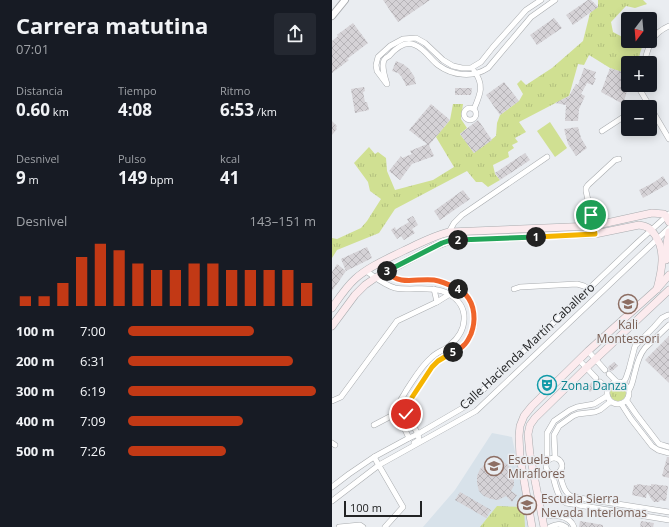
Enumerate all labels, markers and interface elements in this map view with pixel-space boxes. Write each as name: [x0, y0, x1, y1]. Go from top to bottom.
text: Carrera matutina: [16, 10, 208, 40]
north arrow: [621, 12, 657, 48]
map controls: [621, 12, 657, 136]
button: share: [274, 13, 316, 55]
text: 07:01: [16, 40, 49, 58]
button: +: [621, 56, 657, 92]
text: Distancia: [16, 83, 63, 98]
text: Tiempo: [118, 83, 157, 98]
text: Ritmo: [220, 83, 250, 98]
text: 0.60: [16, 98, 50, 121]
text: 4:08: [118, 98, 152, 121]
text: 6:53: [220, 98, 254, 121]
button: −: [621, 100, 657, 136]
text: km: [50, 104, 69, 119]
text: /km: [254, 104, 277, 119]
text: Desnivel: [16, 151, 59, 166]
text: Pulso: [118, 151, 146, 166]
text: kcal: [220, 151, 240, 166]
text: 9: [16, 166, 26, 189]
text: 149: [118, 166, 147, 189]
text: 41: [220, 166, 239, 189]
text: m: [26, 172, 39, 187]
text: bpm: [147, 172, 174, 187]
pin: [574, 198, 608, 232]
icon: arrive: [580, 204, 602, 226]
text: Desnivel: [16, 212, 67, 230]
text: 143–151 m: [249, 212, 316, 230]
pin: 1: [526, 227, 546, 247]
text: 1: [533, 229, 539, 244]
pin: 2: [448, 230, 468, 250]
text: 2: [455, 232, 461, 247]
pin: 3: [377, 261, 397, 281]
text: 3: [384, 263, 390, 278]
pin: 4: [448, 279, 468, 299]
street label: Calle Hacienda Martín Caballero: [456, 279, 598, 413]
text: 4: [455, 281, 461, 296]
school or university icon: Kali Montessori: [617, 293, 639, 315]
place label: Kali Montessori: [597, 316, 659, 347]
text: 100 m: [16, 322, 54, 340]
text: 7:00: [80, 322, 106, 340]
pin: 5: [443, 342, 463, 362]
text: 5: [450, 344, 456, 359]
text: 200 m: [16, 352, 54, 370]
text: 6:31: [80, 352, 106, 370]
theatre icon: Zona Danza: [536, 374, 558, 396]
place label: Zona Danza: [561, 377, 627, 394]
text: 300 m: [16, 382, 54, 400]
text: 6:19: [80, 382, 106, 400]
pin: [389, 397, 423, 431]
icon: check: [395, 403, 417, 425]
text: 400 m: [16, 412, 54, 430]
text: 7:09: [80, 412, 106, 430]
text: 500 m: [16, 442, 54, 460]
text: 7:26: [80, 442, 106, 460]
place label: Escuela Miraflores: [508, 451, 565, 482]
school or university icon: Escuela Miraflores: [483, 455, 505, 477]
place label: Escuela Sierra Nevada Interlomas: [541, 490, 647, 521]
school or university icon: Escuela Sierra Nevada Interlomas: [516, 494, 538, 516]
scale bar: [344, 499, 422, 518]
text: 100 m: [350, 500, 382, 515]

